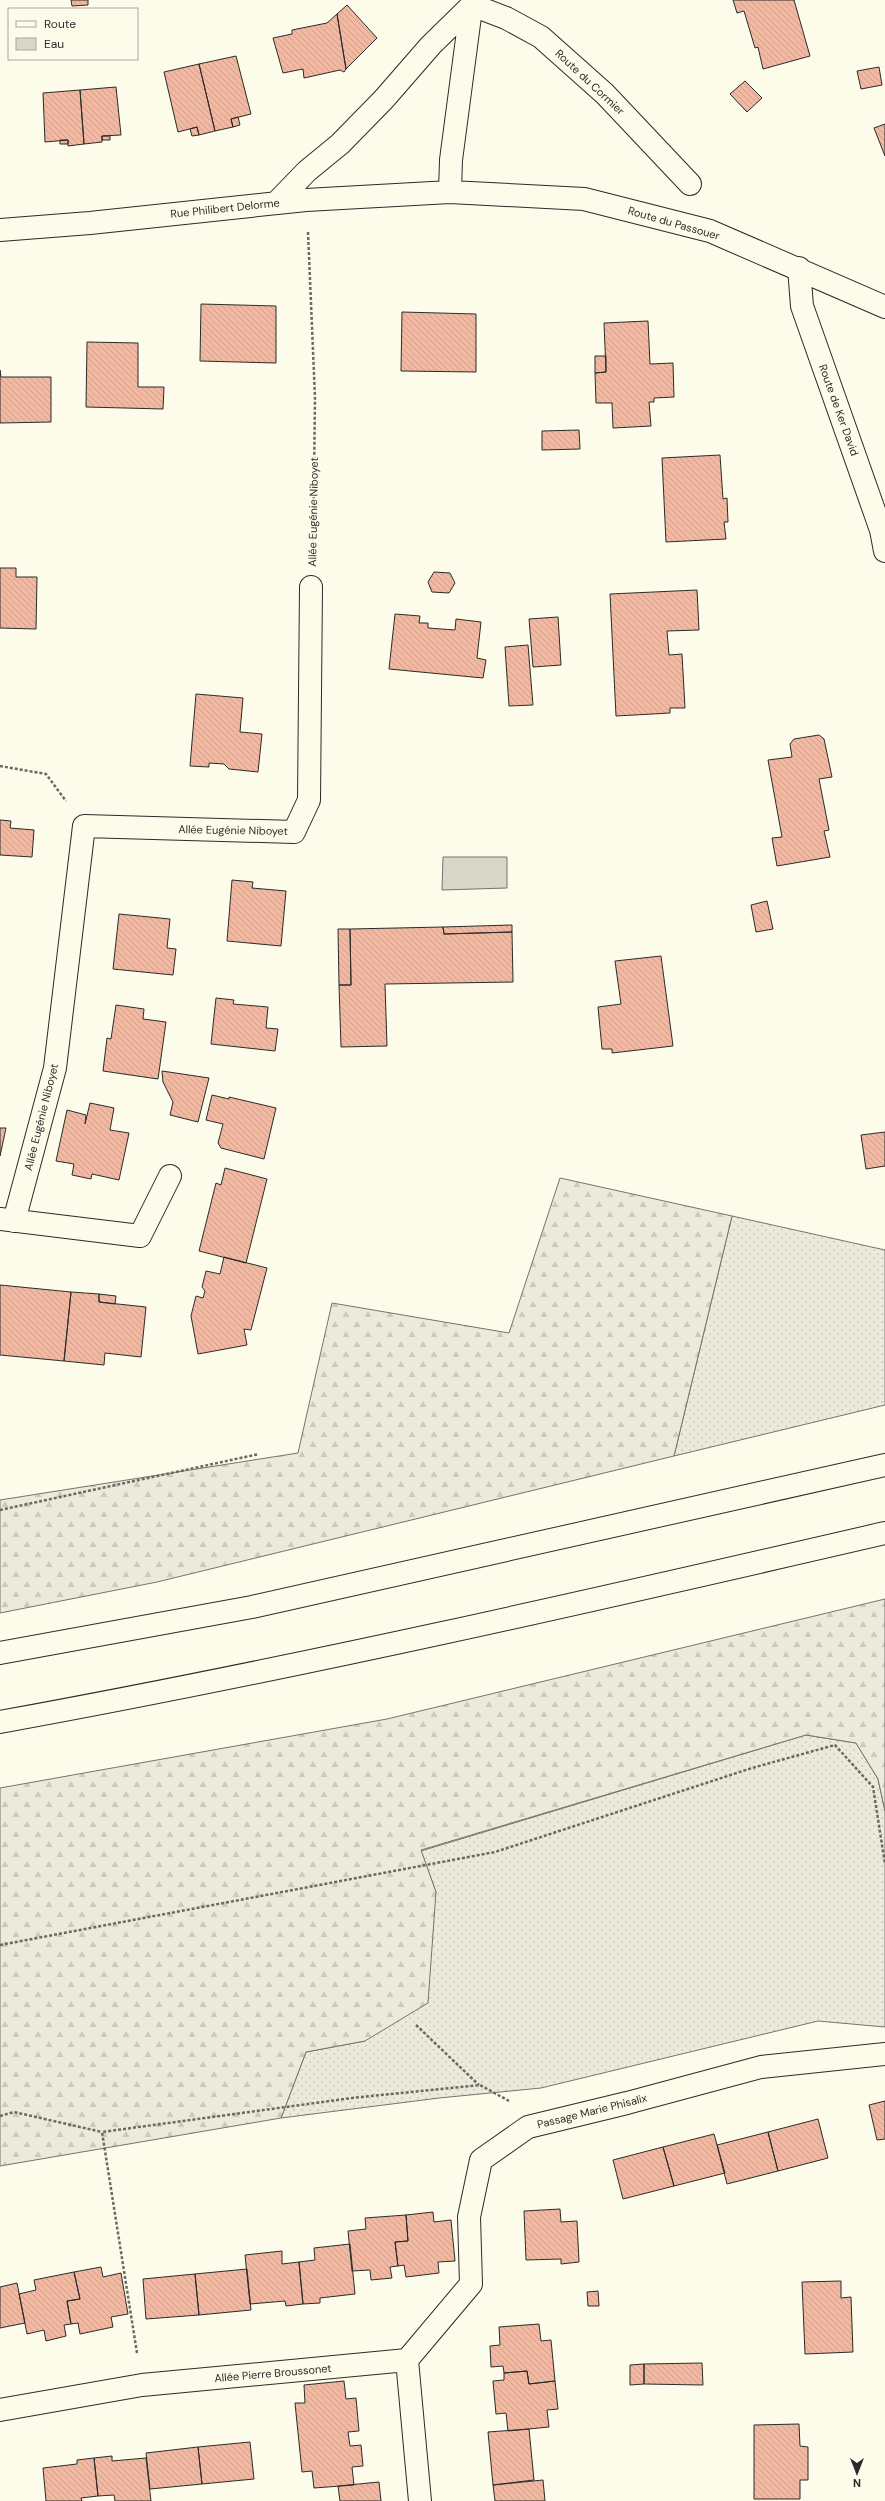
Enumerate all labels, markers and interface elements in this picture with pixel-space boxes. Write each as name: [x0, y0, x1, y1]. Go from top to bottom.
legend: [8, 8, 138, 60]
text: Route: [44, 16, 76, 32]
text: Eau: [44, 36, 64, 52]
street label: Route du Cormier: [552, 46, 628, 118]
street label: Rue Philibert Delorme: [170, 195, 280, 221]
street label: Route du Passouer: [627, 203, 721, 243]
street label: Route de Ker David: [816, 362, 862, 458]
street label: Allée Eugénie Niboyet: [305, 457, 321, 567]
street label: Allée Eugénie Niboyet: [178, 822, 288, 838]
street label: Allée Eugénie Niboyet: [21, 1062, 61, 1172]
street label: Passage Marie Phisalix: [536, 2090, 649, 2131]
street label: Allée Pierre Broussonet: [214, 2361, 332, 2385]
north arrow: [837, 2453, 877, 2493]
text: N: [853, 2476, 861, 2490]

